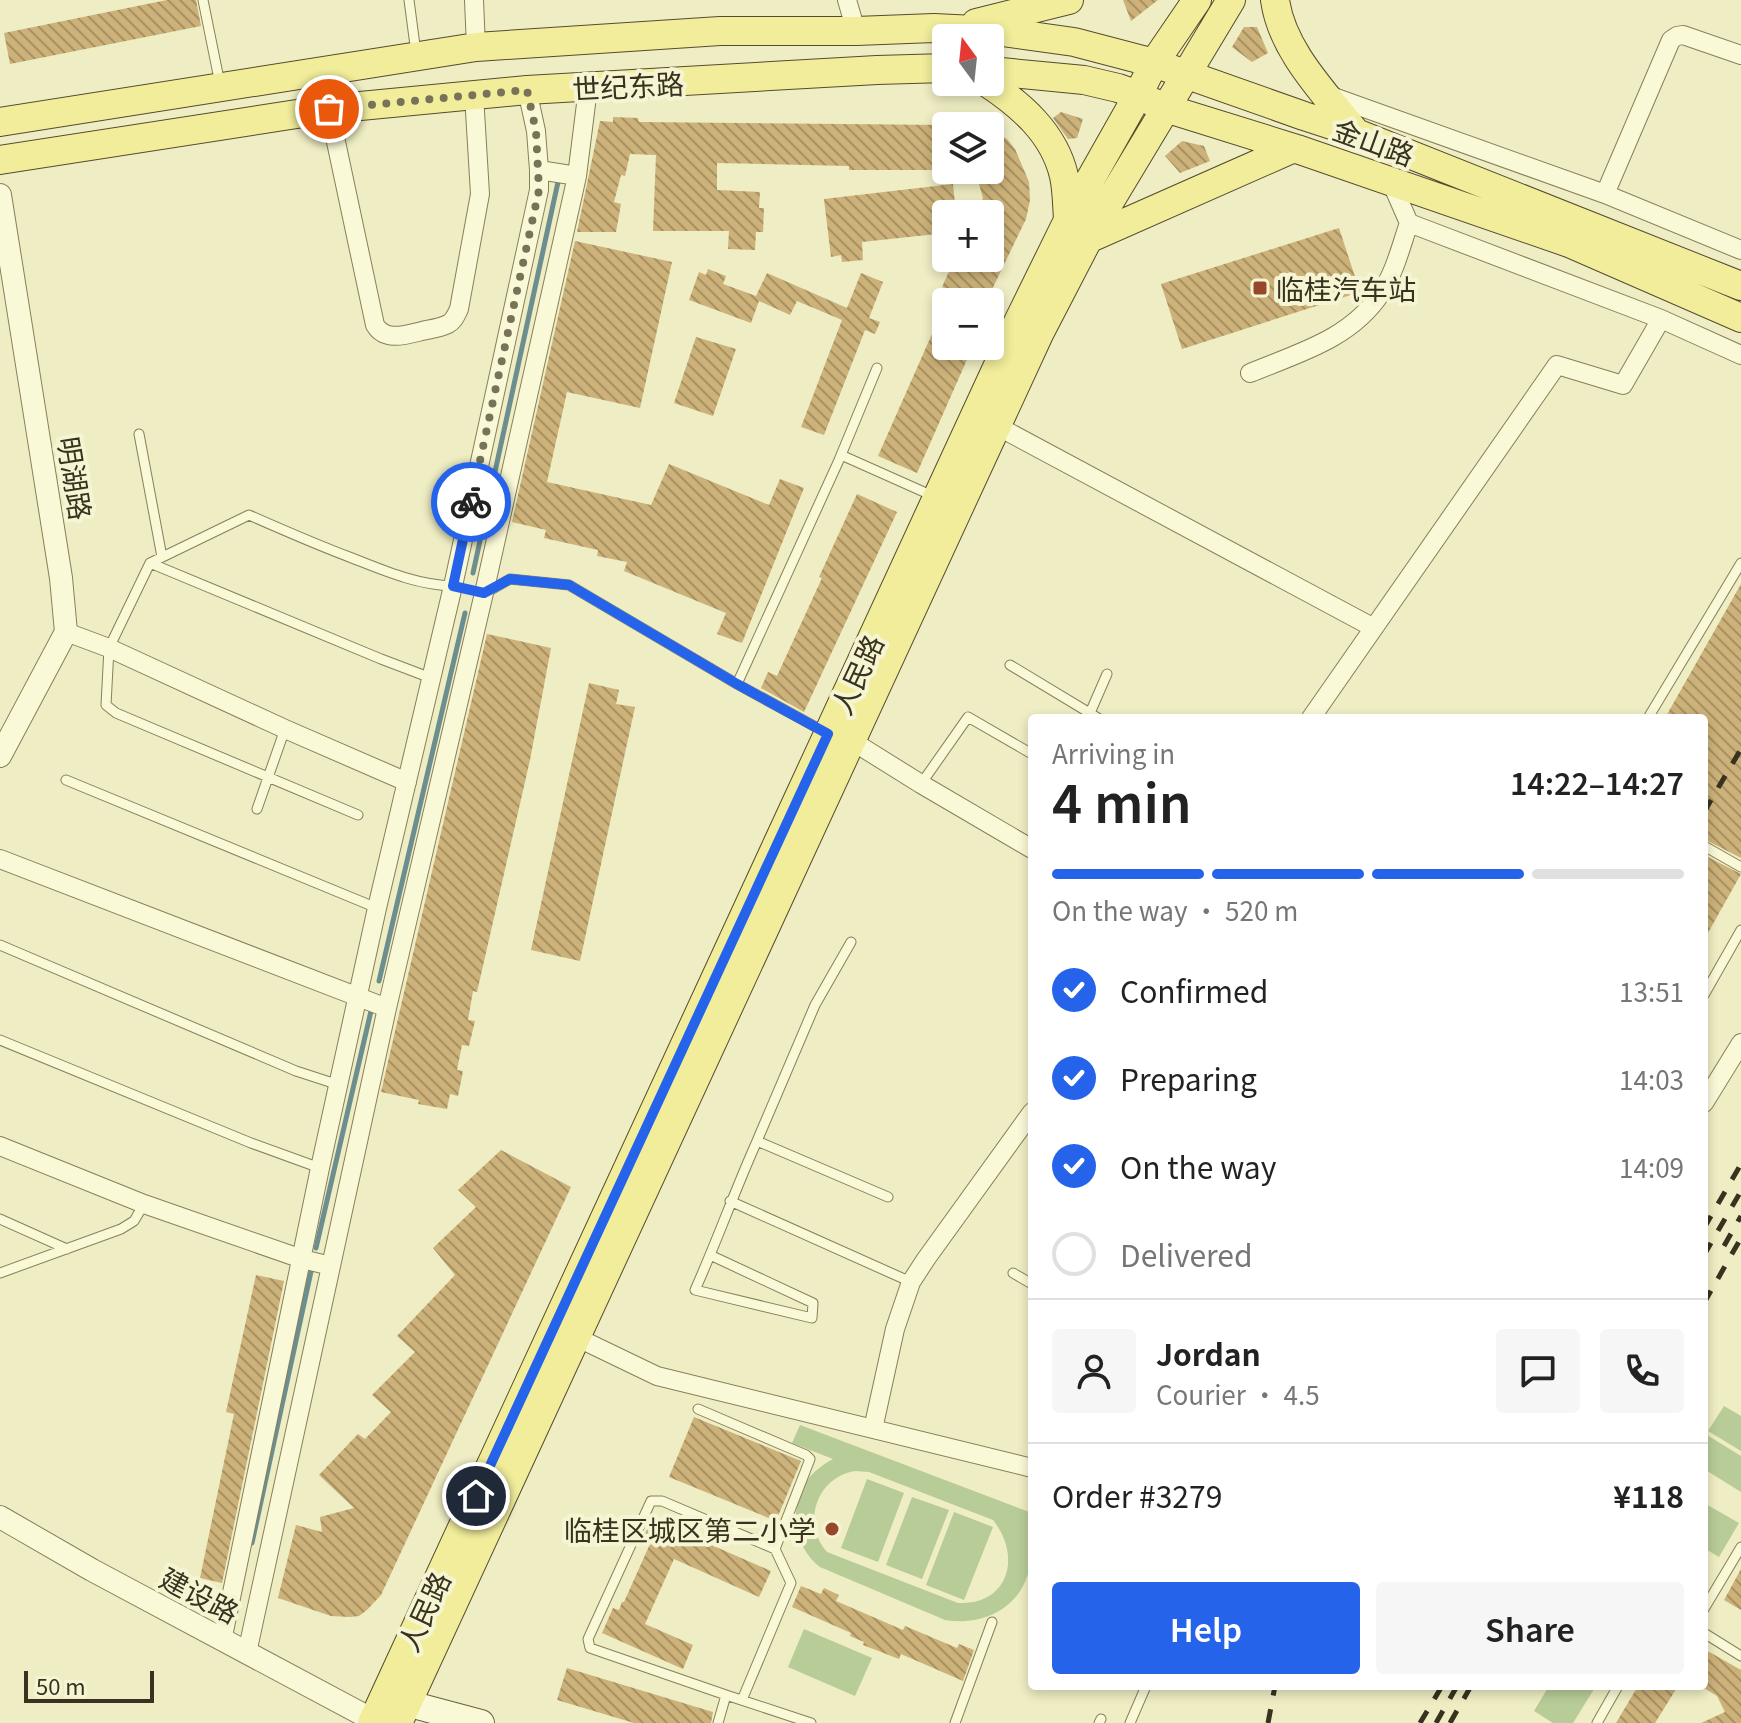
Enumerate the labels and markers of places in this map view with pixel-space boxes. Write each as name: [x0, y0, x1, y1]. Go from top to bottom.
pin: [295, 75, 363, 143]
place label: 临桂汽车站: [1276, 268, 1416, 308]
marker: 临桂汽车站: [1251, 279, 1269, 297]
pin: [442, 1462, 510, 1530]
place label: 临桂区城区第二小学: [564, 1509, 816, 1549]
marker: 临桂区城区第二小学: [823, 1520, 841, 1538]

